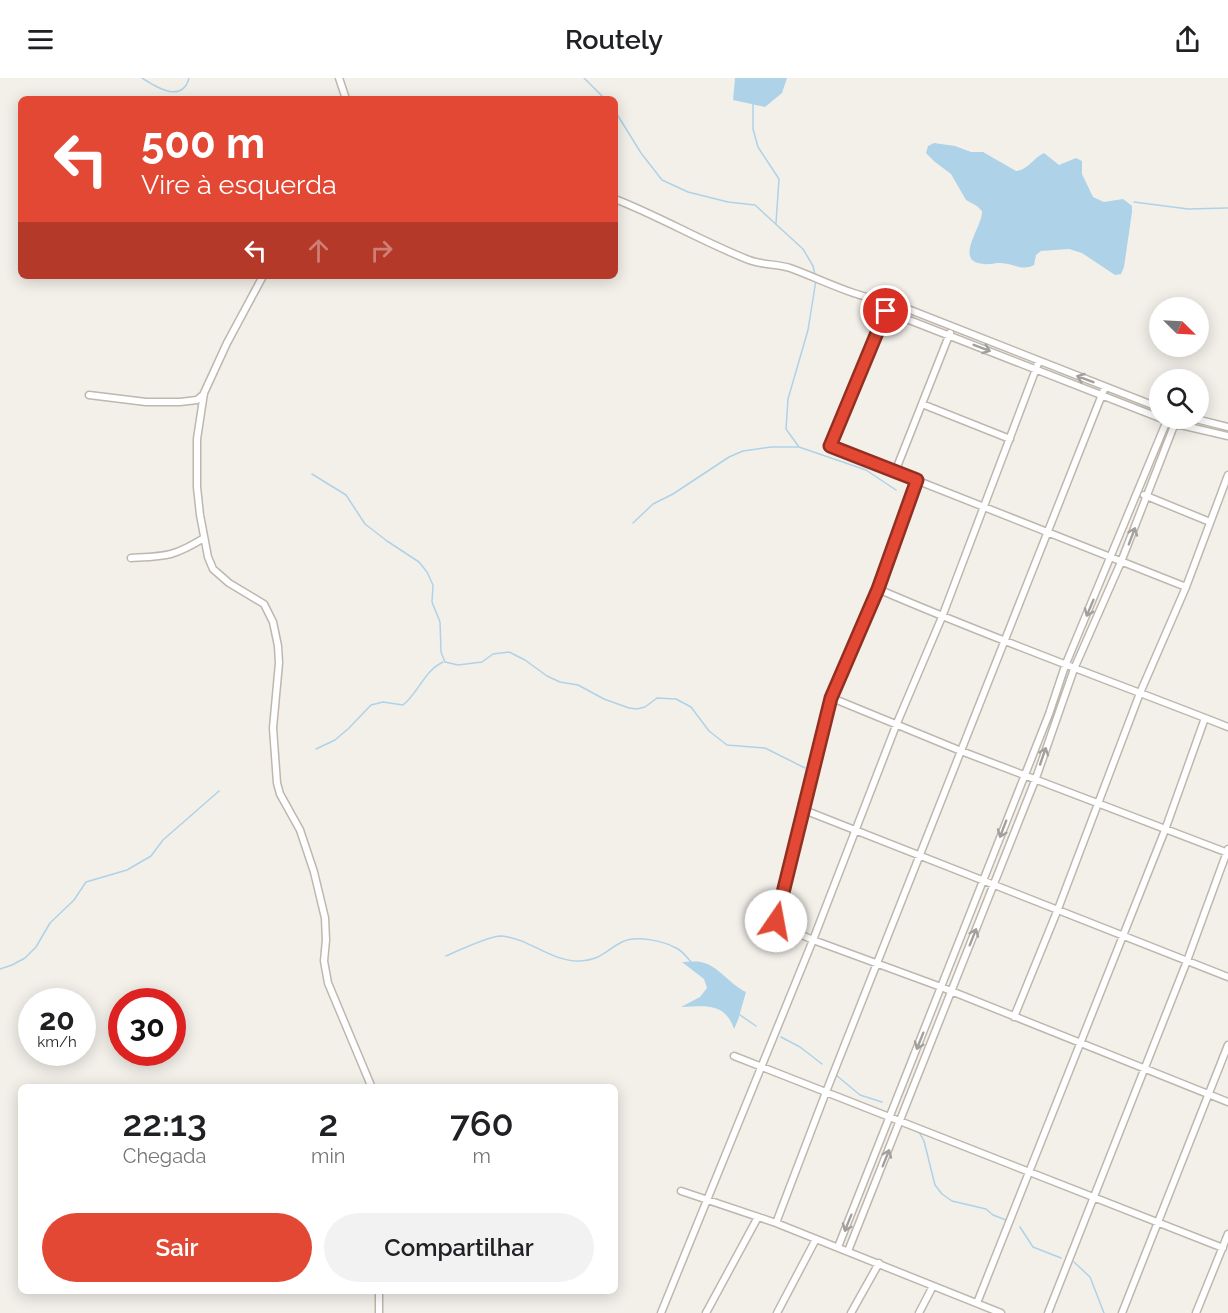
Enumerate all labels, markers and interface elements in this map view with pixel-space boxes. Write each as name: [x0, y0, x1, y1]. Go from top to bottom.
icon: menu: [24, 23, 57, 56]
icon: share: [1171, 23, 1204, 56]
text: Routely: [565, 24, 663, 55]
text: 500 m: [141, 119, 265, 168]
icon: left: [42, 120, 120, 198]
text: Vire à esquerda: [141, 169, 337, 200]
icon: left: [239, 234, 272, 267]
icon: ahead: [302, 234, 335, 267]
icon: right: [365, 234, 398, 267]
pin: [860, 285, 911, 336]
icon: arrive: [869, 294, 902, 327]
north arrow: [1149, 297, 1209, 357]
map controls: [1149, 297, 1209, 429]
one-way arrow: [973, 343, 991, 354]
button: search: [1149, 369, 1209, 429]
one-way arrow: [1077, 373, 1095, 384]
one-way arrow: [1127, 527, 1138, 546]
one-way arrow: [1084, 599, 1095, 617]
one-way arrow: [1039, 747, 1050, 765]
one-way arrow: [997, 819, 1008, 838]
position arrow: [744, 889, 808, 953]
one-way arrow: [968, 928, 979, 947]
speed limit sign: 30: [108, 988, 186, 1066]
text: 20: [39, 1002, 75, 1037]
one-way arrow: [914, 1032, 925, 1050]
text: km/h: [37, 1033, 77, 1051]
text: 22:13: [122, 1102, 207, 1144]
text: 2: [318, 1102, 338, 1144]
text: 760: [450, 1102, 514, 1144]
text: Chegada: [123, 1144, 206, 1168]
text: min: [311, 1144, 346, 1168]
text: m: [473, 1144, 491, 1168]
one-way arrow: [881, 1149, 892, 1168]
button: Sair: [42, 1213, 312, 1282]
button: Compartilhar: [324, 1213, 594, 1282]
one-way arrow: [842, 1213, 853, 1231]

